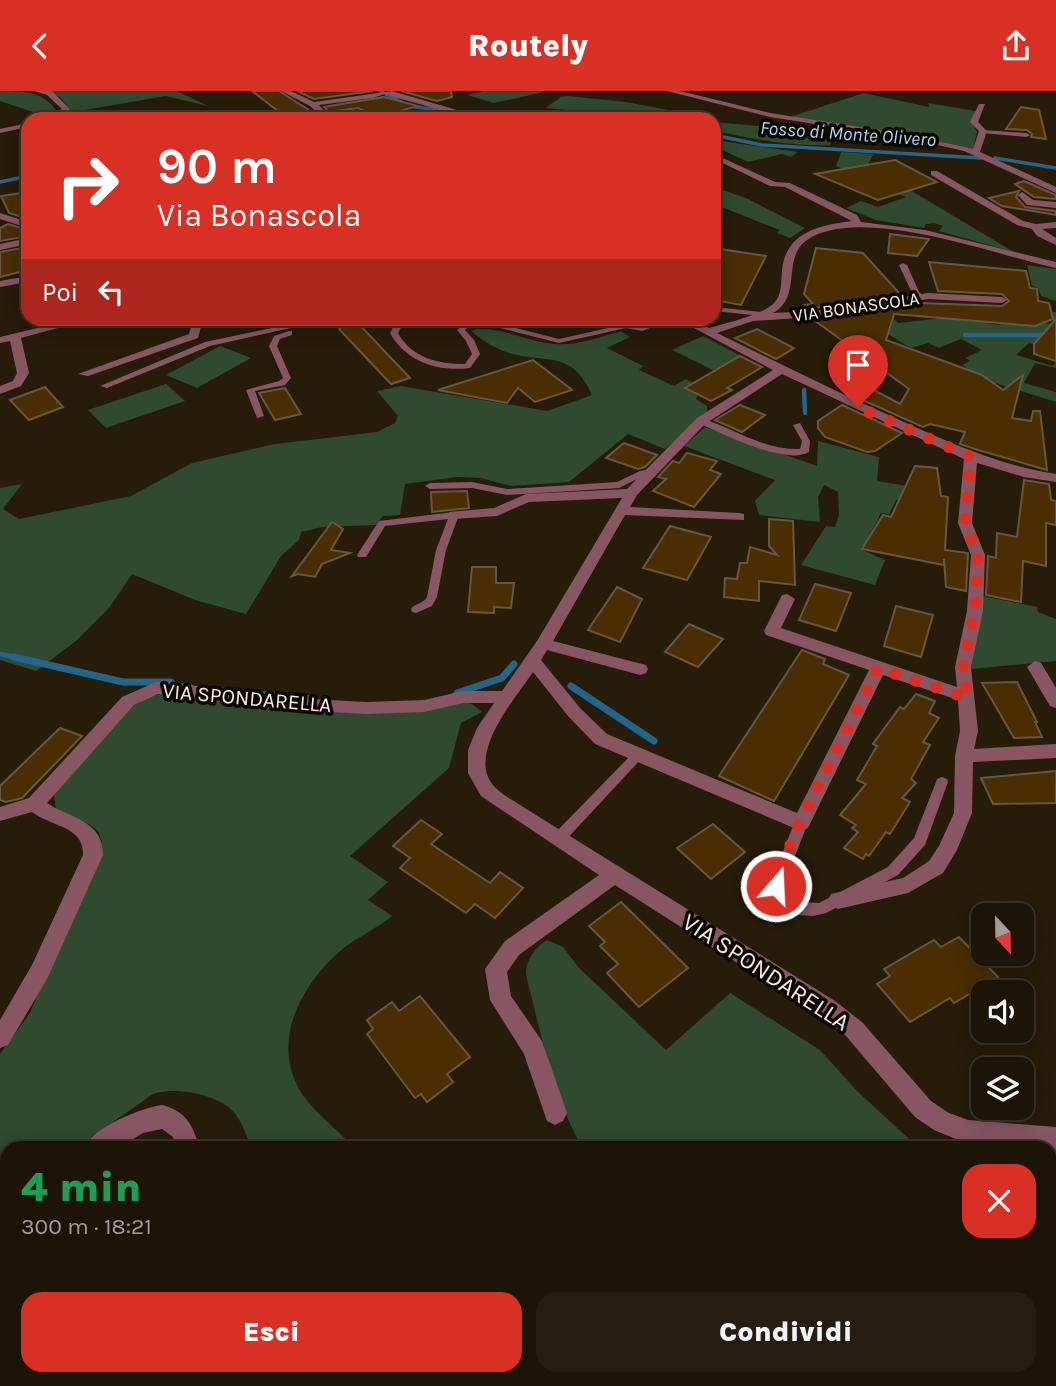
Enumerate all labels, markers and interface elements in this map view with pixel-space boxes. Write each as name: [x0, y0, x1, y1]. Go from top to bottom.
icon: back: [21, 27, 59, 65]
text: Routely: [468, 27, 588, 64]
icon: share: [997, 27, 1035, 65]
water label: Fosso di Monte Olivero: [759, 117, 937, 151]
text: 90 m: [157, 138, 277, 195]
icon: right: [42, 140, 133, 231]
text: Via Bonascola: [157, 197, 361, 234]
icon: left: [92, 273, 130, 311]
text: Poi: [42, 277, 78, 308]
street label: VIA BONASCOLA: [791, 287, 921, 327]
pin: [828, 335, 888, 407]
icon: arrive: [839, 346, 877, 384]
street label: VIA SPONDARELLA: [162, 679, 332, 717]
position arrow: [739, 849, 813, 923]
north arrow: [971, 903, 1034, 966]
map controls: [971, 903, 1034, 1120]
street label: VIA SPONDARELLA: [677, 908, 855, 1037]
button: sound: [971, 980, 1034, 1043]
button: layers: [971, 1057, 1034, 1120]
text: 4 min: [21, 1162, 142, 1212]
button: close: [962, 1164, 1036, 1238]
text: 300 m · 18:21: [21, 1213, 152, 1240]
button: Esci: [21, 1292, 522, 1372]
button: Condividi: [536, 1292, 1036, 1372]

